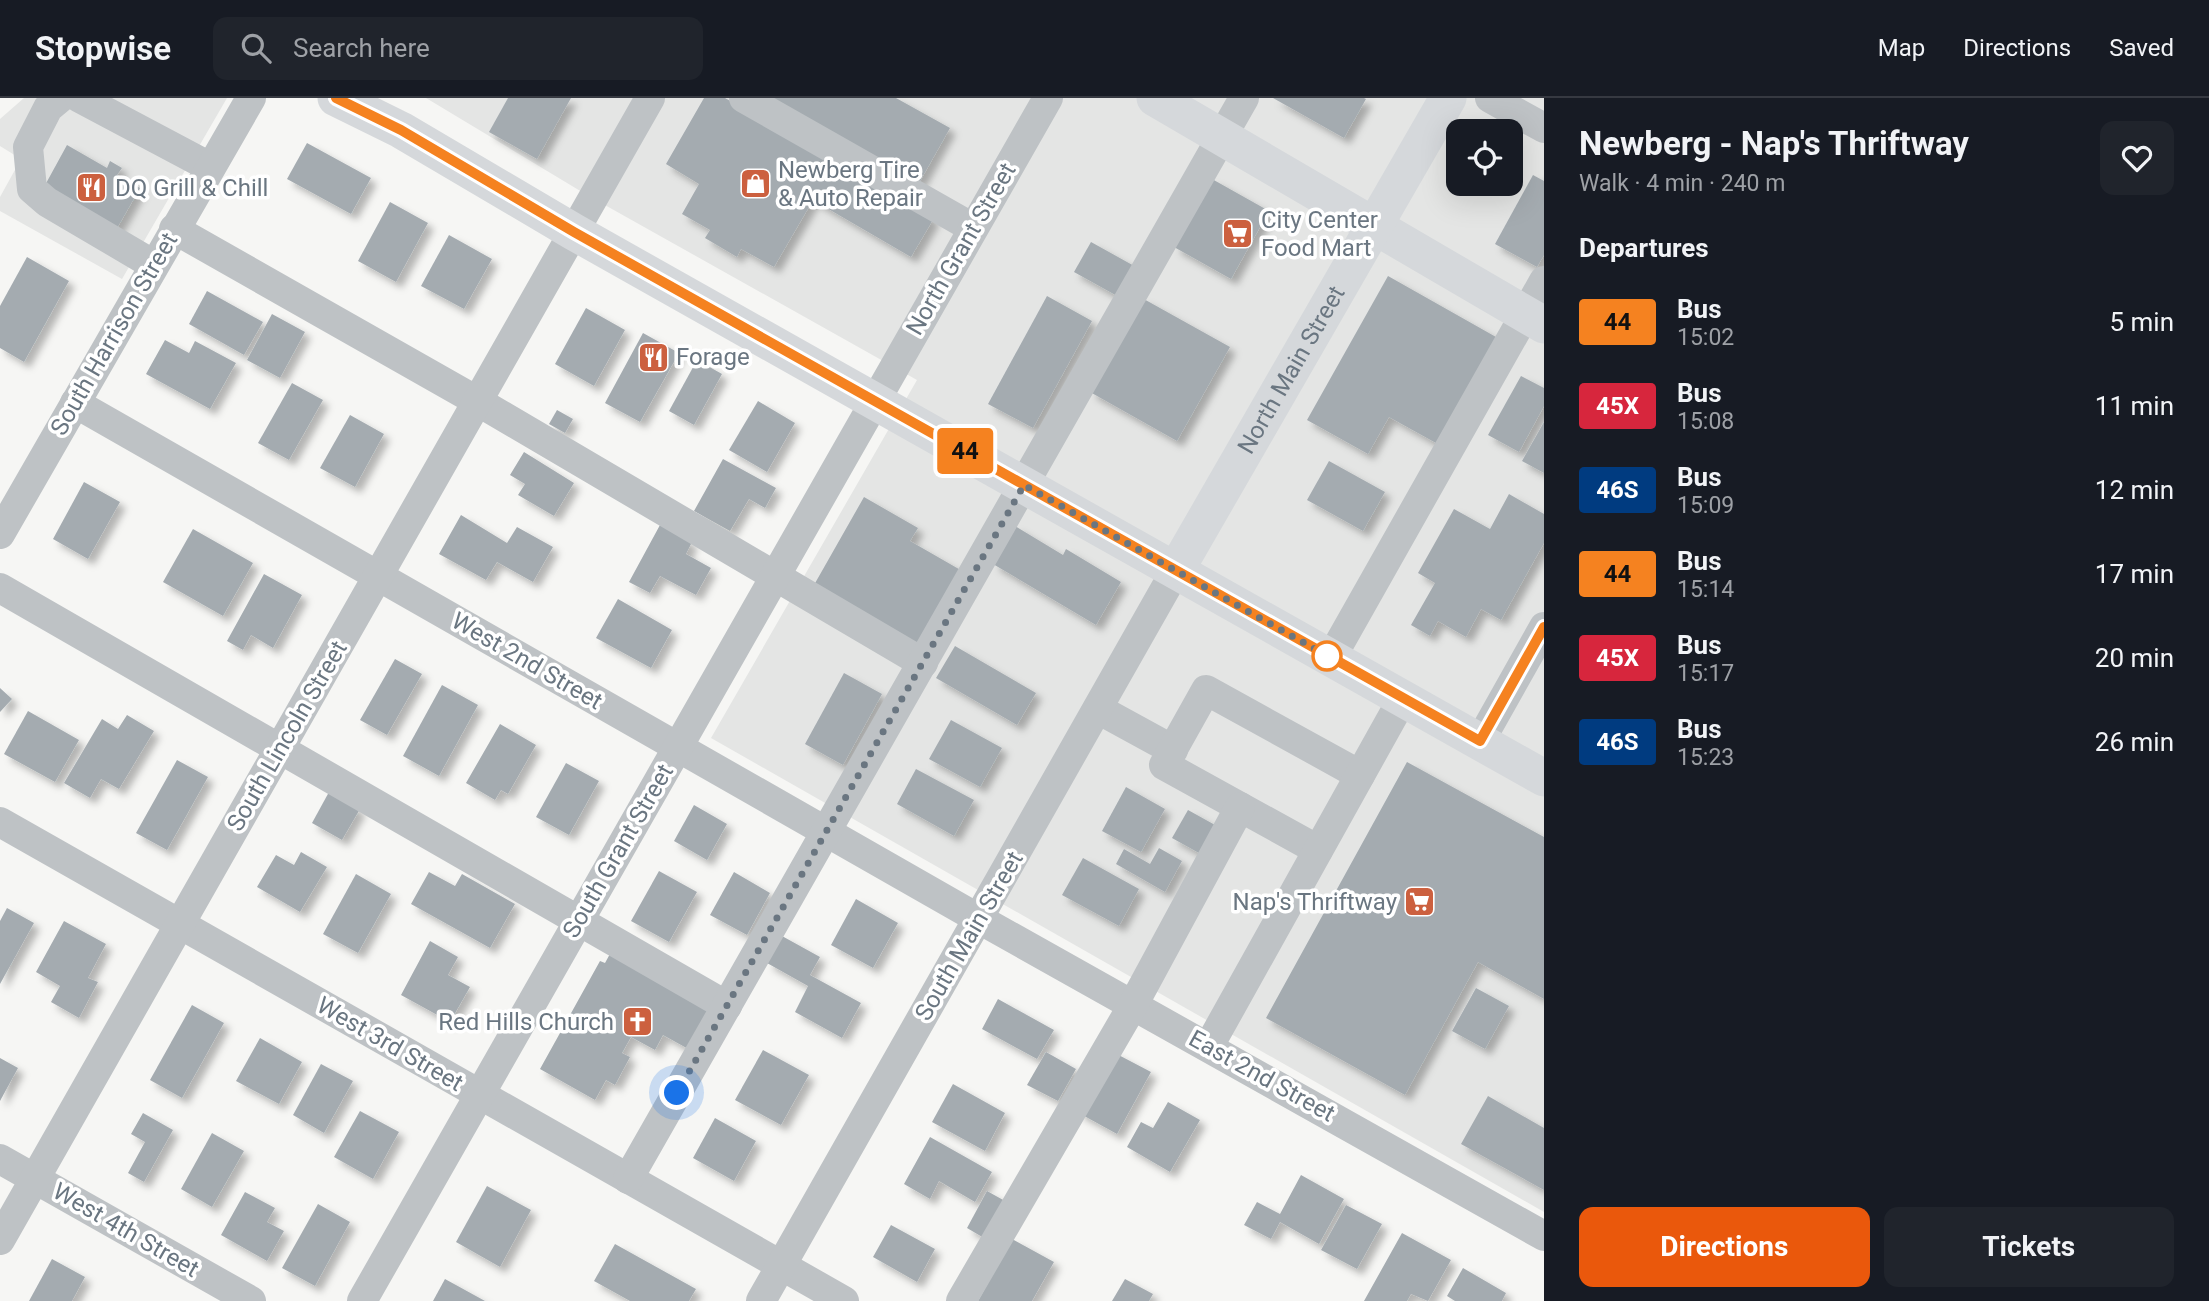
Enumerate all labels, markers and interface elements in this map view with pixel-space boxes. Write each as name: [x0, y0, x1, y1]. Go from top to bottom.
search box: [213, 17, 703, 80]
text: Stopwise: [35, 29, 171, 68]
icon: search: [237, 29, 275, 67]
text: Search here: [293, 33, 430, 63]
text: Map: [1878, 34, 1925, 62]
text: Directions: [1963, 34, 2071, 62]
text: Saved: [2109, 34, 2174, 62]
map controls: [1446, 119, 1523, 196]
button: locate: [1446, 119, 1523, 196]
button: heart: [2100, 121, 2174, 195]
text: Newberg - Nap's Thriftway: [1579, 124, 1969, 163]
place label: Newberg Tire & Auto Repair: [778, 156, 923, 212]
street label: North Grant Street: [900, 158, 1022, 340]
shop icon: Newberg Tire & Auto Repair: [738, 167, 772, 201]
text: Walk · 4 min · 240 m: [1579, 170, 1785, 197]
restaurant icon: DQ Grill & Chill: [75, 171, 109, 205]
place label: DQ Grill & Chill: [115, 174, 268, 202]
place label: City Center Food Mart: [1261, 206, 1378, 262]
supermarket icon: City Center Food Mart: [1221, 217, 1255, 251]
street label: South Harrison Street: [45, 228, 183, 440]
text: Departures: [1579, 233, 1709, 263]
street label: North Main Street: [1232, 281, 1351, 459]
text: Bus: [1677, 294, 1722, 324]
text: 5 min: [2109, 307, 2174, 337]
text: 44: [1604, 308, 1631, 336]
text: 15:02: [1677, 324, 1734, 351]
restaurant icon: Forage: [636, 340, 670, 374]
place label: Forage: [676, 343, 750, 371]
text: Bus: [1677, 378, 1722, 408]
text: 11 min: [2095, 391, 2174, 421]
text: 45X: [1596, 392, 1639, 420]
text: 15:08: [1677, 408, 1734, 435]
line badge: 44: [934, 428, 996, 474]
text: 44: [951, 437, 979, 465]
text: Bus: [1677, 462, 1722, 492]
text: 12 min: [2095, 475, 2174, 505]
text: 46S: [1596, 476, 1639, 504]
text: 15:09: [1677, 492, 1734, 519]
text: Bus: [1677, 546, 1722, 576]
text: 17 min: [2095, 559, 2174, 589]
text: 44: [1604, 560, 1631, 588]
text: 15:14: [1677, 576, 1734, 603]
street label: West 2nd Street: [447, 607, 607, 716]
text: Bus: [1677, 630, 1722, 660]
street label: South Lincoln Street: [221, 636, 353, 836]
unlabelled marker: [1312, 641, 1342, 671]
text: 20 min: [2095, 643, 2174, 673]
text: 45X: [1596, 644, 1639, 672]
text: 15:17: [1677, 660, 1734, 687]
text: Bus: [1677, 714, 1722, 744]
text: 26 min: [2095, 727, 2174, 757]
text: 46S: [1596, 728, 1639, 756]
text: 15:23: [1677, 744, 1734, 771]
street label: South Grant Street: [557, 759, 679, 943]
street label: South Main Street: [909, 846, 1029, 1026]
supermarket icon: Nap's Thriftway: [1403, 885, 1437, 919]
place label: Nap's Thriftway: [1233, 888, 1398, 916]
street label: West 3rd Street: [312, 991, 468, 1097]
church icon: Red Hills Church: [620, 1005, 654, 1039]
place label: Red Hills Church: [438, 1008, 614, 1036]
street label: East 2nd Street: [1184, 1024, 1340, 1128]
your location: [659, 1075, 694, 1110]
street label: West 4th Street: [48, 1177, 204, 1283]
button: Directions: [1579, 1207, 1870, 1287]
button: Tickets: [1884, 1207, 2174, 1287]

